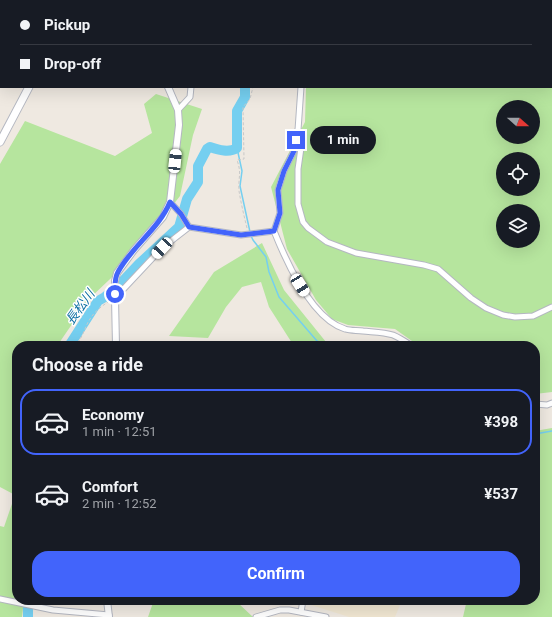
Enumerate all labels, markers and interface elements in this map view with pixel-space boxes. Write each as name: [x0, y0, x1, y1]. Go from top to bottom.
text: Pickup: [44, 16, 90, 34]
text: Drop-off: [44, 55, 101, 73]
north arrow: [496, 100, 540, 144]
map controls: [496, 100, 540, 248]
callout: 1 min: [310, 126, 376, 154]
route end: [287, 131, 305, 149]
text: 1 min: [327, 132, 359, 147]
car: [168, 148, 182, 174]
button: locate: [496, 152, 540, 196]
button: layers: [496, 204, 540, 248]
car: [149, 235, 175, 261]
car: [289, 272, 311, 298]
water label: 長松川: [62, 285, 99, 327]
route start: [106, 285, 124, 303]
text: Choose a ride: [32, 354, 143, 375]
icon: car: [34, 404, 70, 440]
text: Economy: [82, 406, 144, 424]
text: ¥398: [484, 413, 518, 431]
text: 1 min · 12:51: [82, 424, 157, 439]
icon: car: [34, 476, 70, 512]
text: Comfort: [82, 478, 138, 496]
text: ¥537: [484, 485, 518, 503]
text: 2 min · 12:52: [82, 496, 157, 511]
button: Confirm: [32, 551, 520, 597]

